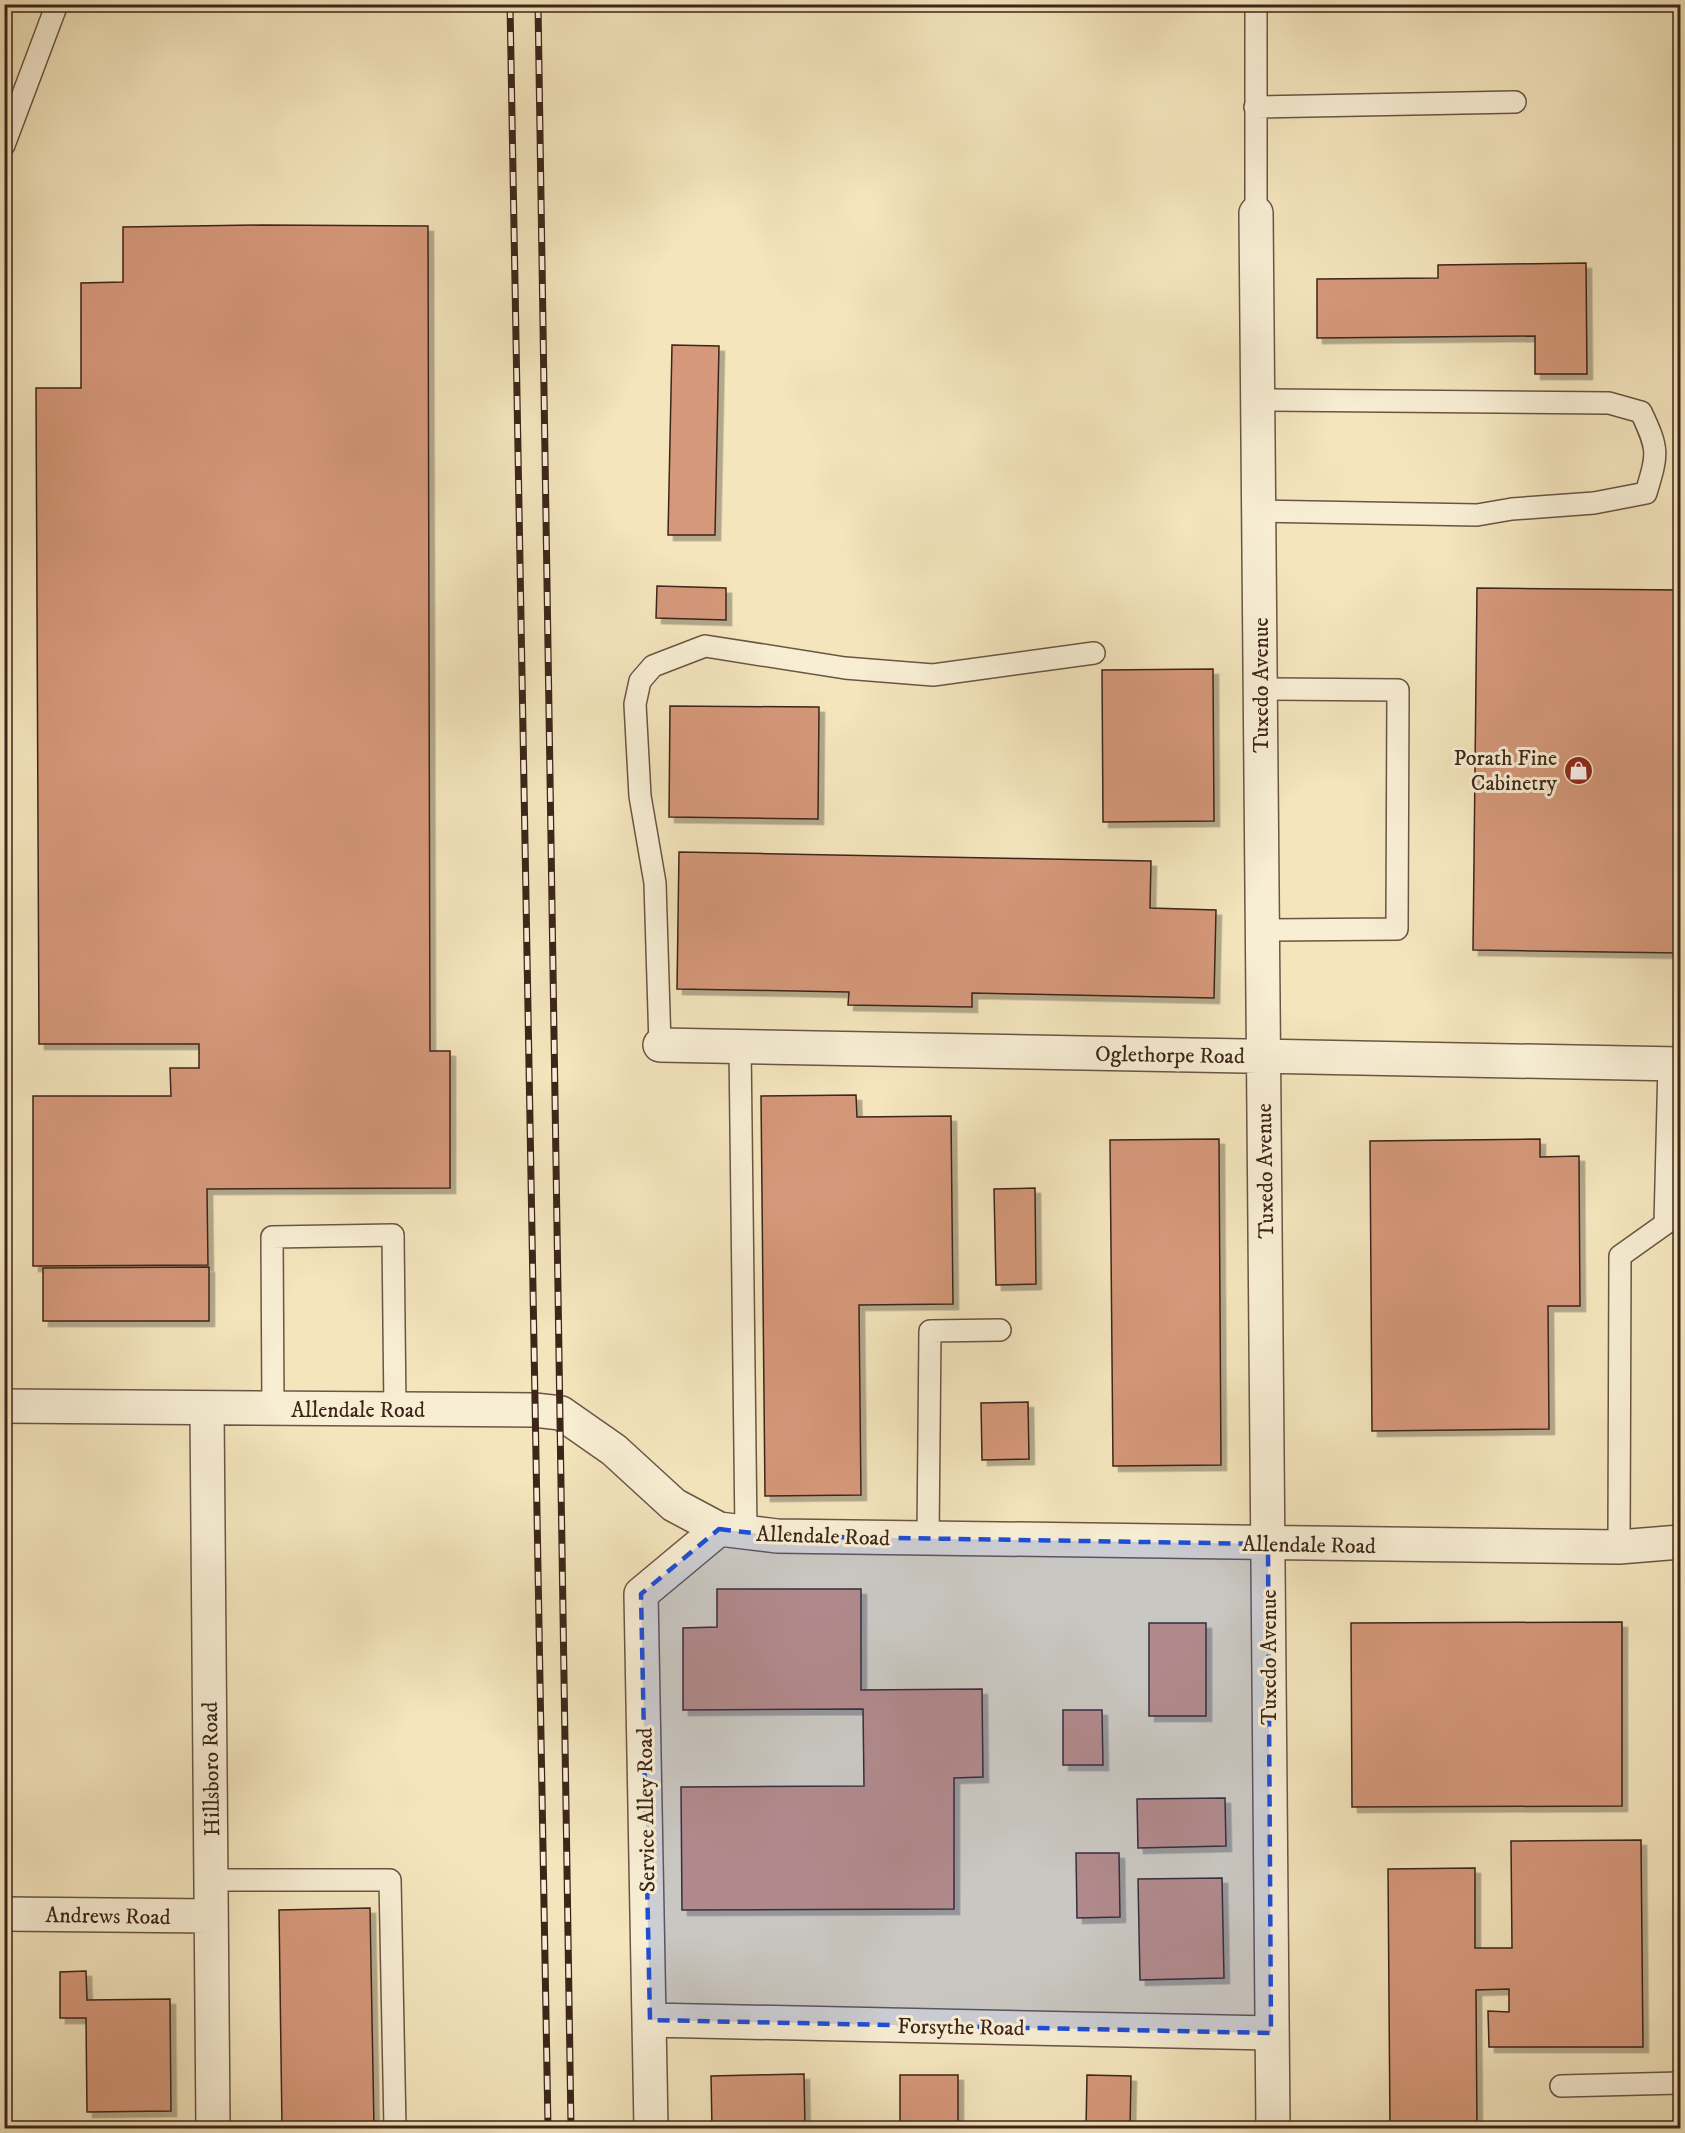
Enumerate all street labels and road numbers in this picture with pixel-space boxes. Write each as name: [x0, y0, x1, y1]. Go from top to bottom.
street label: Tuxedo Avenue: [1248, 617, 1275, 753]
street label: Oglethorpe Road: [1095, 1041, 1245, 1070]
street label: Tuxedo Avenue: [1251, 1103, 1280, 1239]
street label: Allendale Road: [291, 1397, 425, 1424]
street label: Allendale Road: [756, 1521, 890, 1552]
street label: Allendale Road: [1242, 1531, 1376, 1560]
street label: Tuxedo Avenue: [1256, 1589, 1283, 1725]
street label: Hillsboro Road: [197, 1701, 226, 1837]
street label: Service Alley Road: [632, 1727, 661, 1893]
street label: Andrews Road: [45, 1902, 171, 1931]
street label: Forsythe Road: [897, 2013, 1025, 2042]

